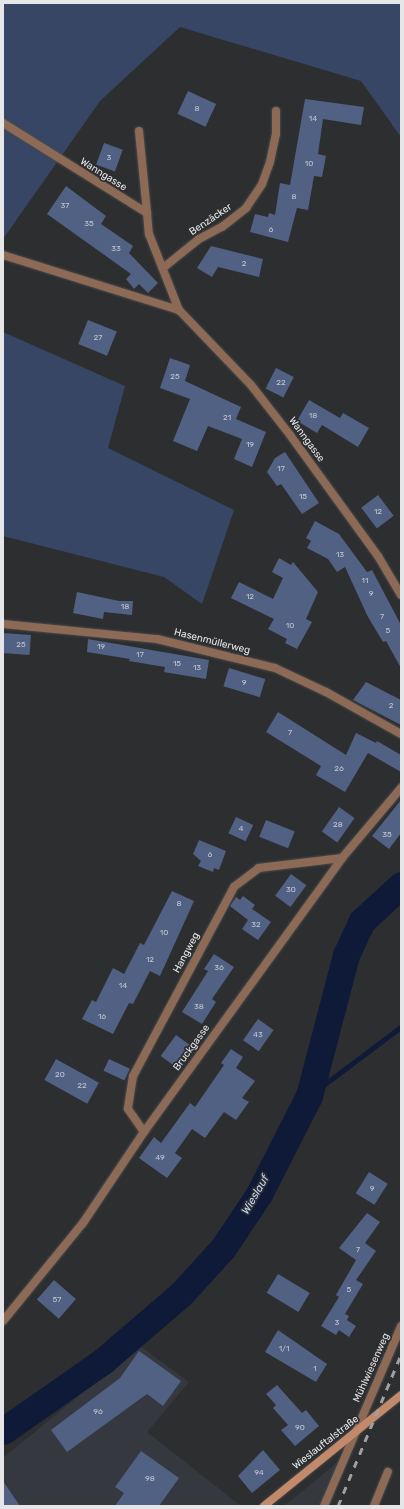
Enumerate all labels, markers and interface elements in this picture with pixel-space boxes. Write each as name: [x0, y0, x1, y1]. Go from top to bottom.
house number: 8: [194, 104, 200, 114]
house number: 14: [309, 114, 317, 124]
house number: 3: [107, 153, 111, 163]
street label: Wanngasse: [77, 156, 129, 194]
house number: 10: [305, 159, 313, 169]
house number: 8: [291, 192, 297, 202]
house number: 37: [61, 201, 69, 211]
street label: Benzäcker: [187, 201, 235, 239]
house number: 35: [84, 219, 94, 229]
house number: 6: [269, 225, 273, 235]
house number: 33: [111, 244, 121, 254]
house number: 2: [242, 259, 246, 269]
house number: 27: [94, 333, 102, 343]
house number: 25: [170, 372, 180, 382]
house number: 22: [276, 378, 286, 388]
house number: 18: [309, 411, 317, 421]
house number: 21: [223, 413, 231, 423]
street label: Wanngasse: [286, 415, 326, 465]
house number: 19: [246, 440, 254, 450]
house number: 17: [277, 464, 285, 474]
house number: 15: [299, 492, 307, 502]
house number: 12: [374, 507, 382, 517]
house number: 13: [336, 550, 344, 560]
house number: 11: [362, 576, 368, 586]
house number: 9: [369, 589, 373, 599]
house number: 12: [246, 592, 254, 602]
house number: 18: [121, 602, 129, 612]
house number: 7: [380, 612, 384, 622]
house number: 10: [286, 621, 294, 631]
house number: 5: [386, 626, 390, 636]
street label: Hasenmüllerweg: [173, 627, 251, 657]
house number: 25: [16, 640, 26, 650]
house number: 19: [97, 642, 105, 652]
house number: 17: [136, 650, 144, 660]
house number: 15: [173, 659, 181, 669]
house number: 13: [193, 663, 201, 673]
house number: 9: [242, 678, 246, 688]
house number: 2: [389, 701, 393, 711]
house number: 7: [288, 728, 292, 738]
house number: 26: [334, 764, 344, 774]
house number: 28: [333, 820, 343, 830]
house number: 4: [239, 824, 243, 834]
house number: 35: [382, 830, 392, 840]
house number: 6: [208, 850, 212, 860]
house number: 30: [286, 885, 296, 895]
house number: 8: [176, 899, 182, 909]
house number: 32: [251, 920, 261, 930]
house number: 10: [160, 928, 168, 938]
street label: Hangweg: [171, 931, 203, 975]
house number: 12: [146, 955, 154, 965]
house number: 36: [214, 963, 224, 973]
house number: 14: [119, 981, 127, 991]
house number: 38: [194, 1002, 204, 1012]
house number: 16: [98, 1012, 106, 1022]
street label: Bruckgasse: [171, 1023, 213, 1073]
house number: 43: [253, 1030, 263, 1040]
house number: 20: [55, 1070, 65, 1080]
house number: 22: [77, 1081, 87, 1091]
house number: 49: [155, 1153, 165, 1163]
water label: Wieslauf: [240, 1173, 272, 1217]
house number: 9: [370, 1184, 374, 1194]
house number: 7: [356, 1245, 360, 1255]
house number: 5: [347, 1285, 351, 1295]
house number: 57: [53, 1295, 61, 1305]
house number: 3: [335, 1318, 339, 1328]
street label: Mühlwiesenweg: [351, 1331, 393, 1405]
house number: 1/1: [279, 1344, 289, 1354]
house number: 1: [313, 1364, 317, 1374]
house number: 96: [93, 1407, 103, 1417]
street label: Wieslauftalstraße: [291, 1413, 361, 1473]
house number: 90: [295, 1423, 305, 1433]
house number: 94: [254, 1468, 264, 1478]
house number: 98: [145, 1474, 155, 1484]

